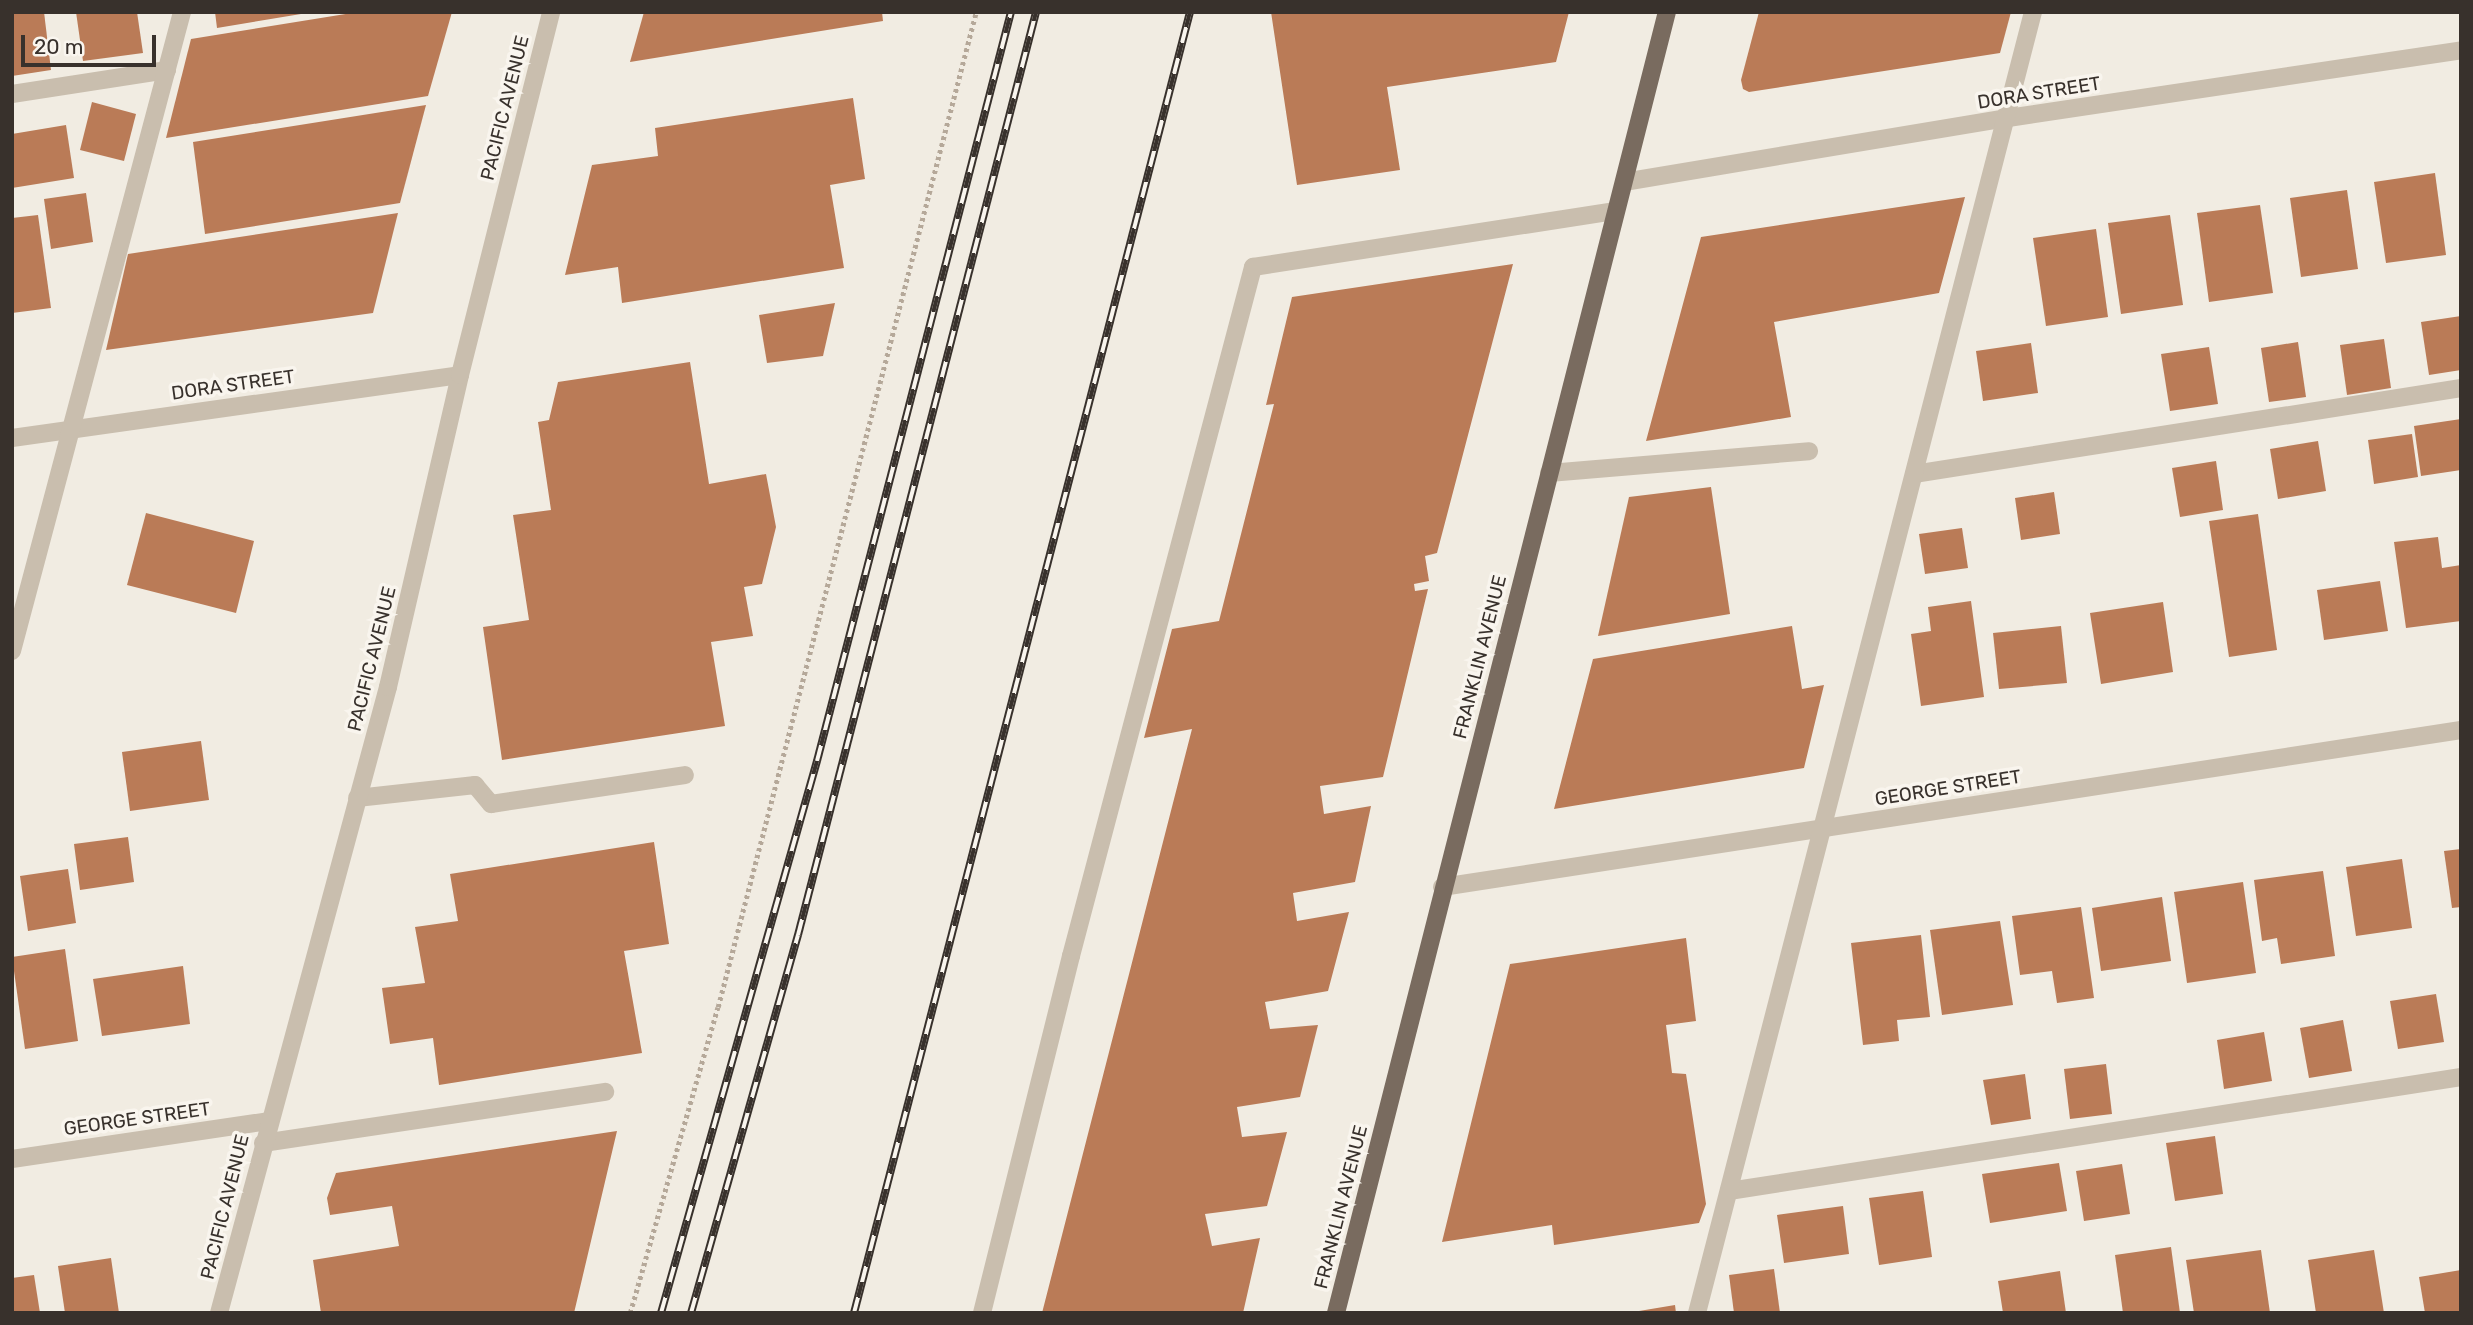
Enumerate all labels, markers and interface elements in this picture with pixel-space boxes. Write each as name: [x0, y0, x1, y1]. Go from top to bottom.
scale bar: [24, 21, 159, 65]
street label: PACIFIC AVENUE: [476, 33, 534, 183]
text: 20 m: [34, 34, 83, 59]
street label: DORA STREET: [1976, 72, 2102, 114]
street label: DORA STREET: [170, 365, 296, 405]
street label: FRANKLIN AVENUE: [1449, 573, 1511, 741]
street label: PACIFIC AVENUE: [343, 584, 401, 734]
street label: GEORGE STREET: [1873, 765, 2023, 811]
street label: GEORGE STREET: [62, 1097, 212, 1141]
street label: FRANKLIN AVENUE: [1310, 1123, 1372, 1291]
street label: PACIFIC AVENUE: [196, 1132, 254, 1282]

